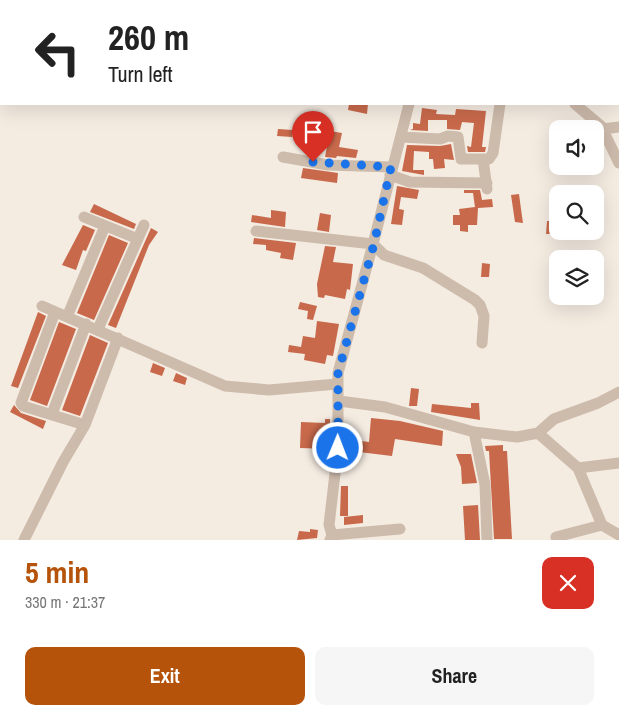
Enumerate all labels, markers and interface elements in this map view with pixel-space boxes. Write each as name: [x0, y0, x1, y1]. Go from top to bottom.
text: 260 m: [108, 14, 189, 61]
icon: left: [25, 20, 90, 85]
text: Turn left: [108, 59, 173, 89]
pin: [292, 111, 334, 162]
icon: arrive: [299, 118, 327, 146]
map controls: [549, 120, 604, 305]
button: sound: [549, 120, 604, 175]
button: search: [549, 185, 604, 240]
button: layers: [549, 250, 604, 305]
position arrow: [311, 421, 363, 473]
text: 5 min: [25, 552, 89, 592]
button: close: [542, 557, 594, 609]
text: 330 m · 21:37: [25, 591, 105, 613]
button: Exit: [25, 647, 305, 705]
button: Share: [315, 647, 594, 705]

